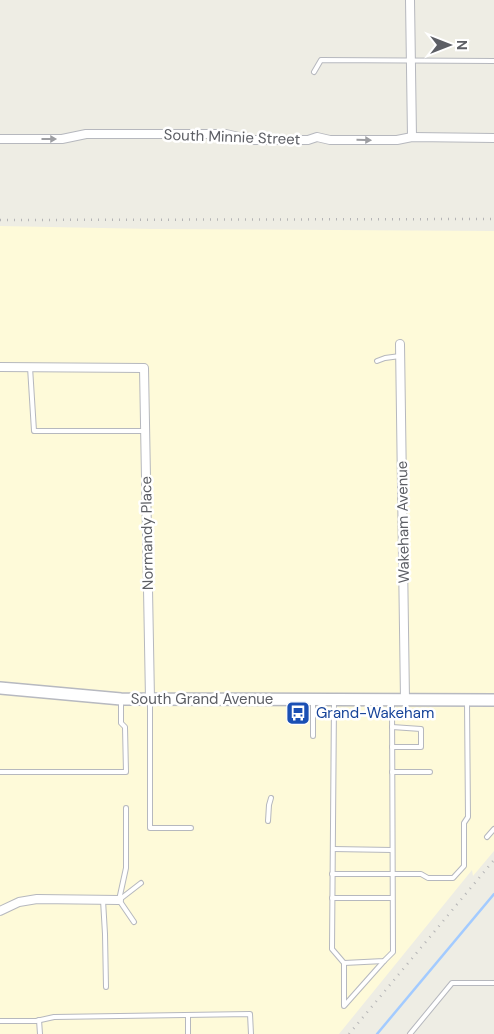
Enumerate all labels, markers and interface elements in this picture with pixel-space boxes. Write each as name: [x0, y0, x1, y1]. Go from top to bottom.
north arrow: [424, 20, 474, 70]
text: N: [453, 40, 471, 50]
street label: South Minnie Street: [163, 125, 301, 149]
one-way arrow: [41, 135, 57, 143]
one-way arrow: [357, 136, 373, 144]
street label: Wakeham Avenue: [392, 461, 414, 583]
street label: Normandy Place: [136, 476, 158, 590]
street label: South Grand Avenue: [131, 689, 273, 709]
bus stop icon: Grand-Wakeham: [285, 700, 311, 726]
place label: Grand-Wakeham: [316, 703, 434, 723]

